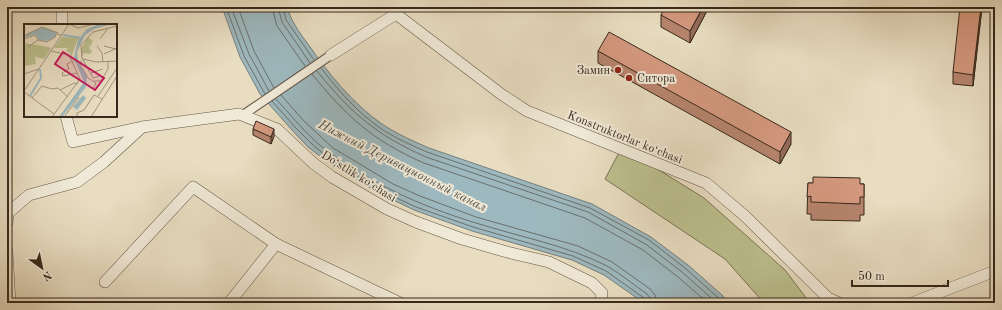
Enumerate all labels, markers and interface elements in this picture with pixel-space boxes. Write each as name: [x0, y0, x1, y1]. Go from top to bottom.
inset map: [24, 24, 117, 117]
place label: Замин: [577, 65, 610, 77]
marker: Замин: [613, 65, 623, 75]
marker: Ситора: [624, 73, 634, 83]
place label: Ситора: [637, 73, 675, 85]
street label: Konstruktorlar ko‘chasi: [565, 108, 684, 166]
water label: Нижний Деривационный канал: [315, 118, 489, 215]
street label: Do‘stlik ko‘chasi: [319, 148, 399, 205]
north arrow: [22, 248, 62, 288]
scale bar: [852, 262, 948, 288]
text: N: [40, 268, 53, 282]
text: 50 m: [858, 270, 885, 283]

